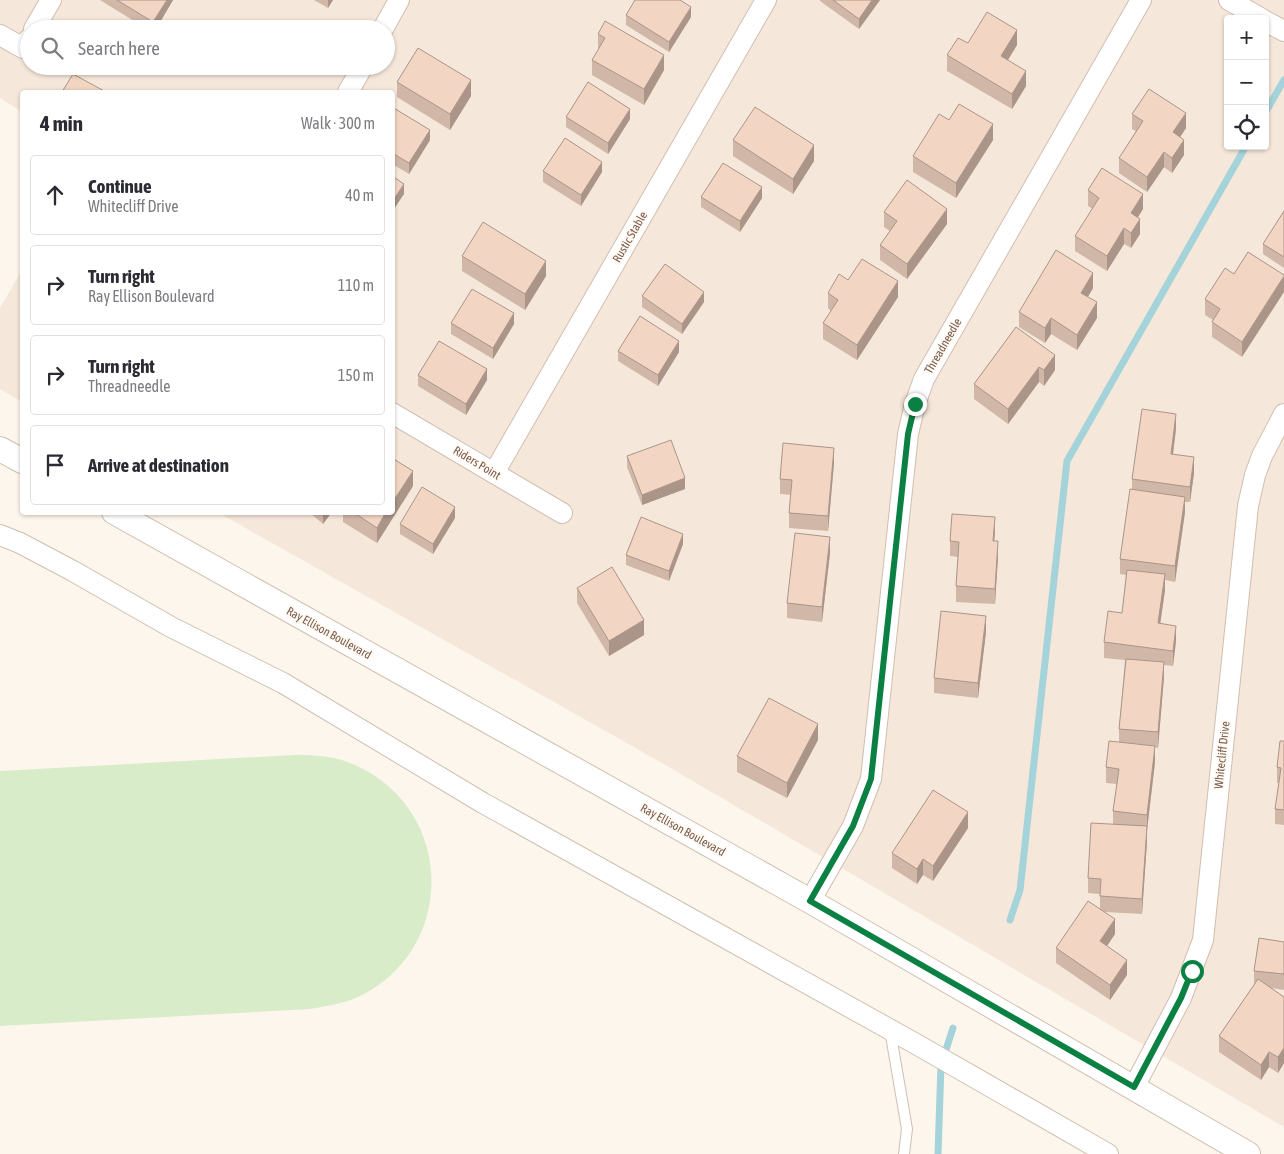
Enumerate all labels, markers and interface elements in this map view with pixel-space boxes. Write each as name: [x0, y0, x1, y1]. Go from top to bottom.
map controls: [1224, 15, 1269, 150]
button: +: [1224, 15, 1269, 60]
search box: [20, 20, 395, 75]
icon: search: [38, 34, 66, 62]
text: Search here: [78, 37, 160, 59]
button: −: [1224, 60, 1269, 105]
button: locate: [1224, 105, 1269, 150]
text: 4 min: [40, 111, 83, 135]
text: Walk · 300 m: [301, 114, 375, 132]
text: Continue: [88, 175, 152, 197]
icon: ahead: [41, 181, 69, 209]
text: 40 m: [345, 186, 374, 204]
text: Whitecliff Drive: [88, 197, 178, 215]
street label: Rustic Stable: [610, 209, 650, 265]
text: Turn right: [88, 265, 155, 287]
icon: right: [41, 271, 69, 299]
text: 110 m: [338, 276, 374, 294]
text: Ray Ellison Boulevard: [88, 287, 215, 305]
street label: Threadneedle: [921, 316, 965, 376]
text: Turn right: [88, 355, 155, 377]
icon: right: [41, 361, 69, 389]
text: 150 m: [338, 366, 374, 384]
text: Threadneedle: [88, 377, 171, 395]
route end: [904, 393, 927, 416]
street label: Riders Point: [451, 443, 504, 483]
icon: arrive: [41, 451, 69, 479]
text: Arrive at destination: [88, 454, 229, 476]
street label: Ray Ellison Boulevard: [284, 604, 374, 662]
street label: Whitecliff Drive: [1211, 721, 1233, 789]
street label: Ray Ellison Boulevard: [638, 801, 728, 859]
route start: [1181, 960, 1204, 983]

